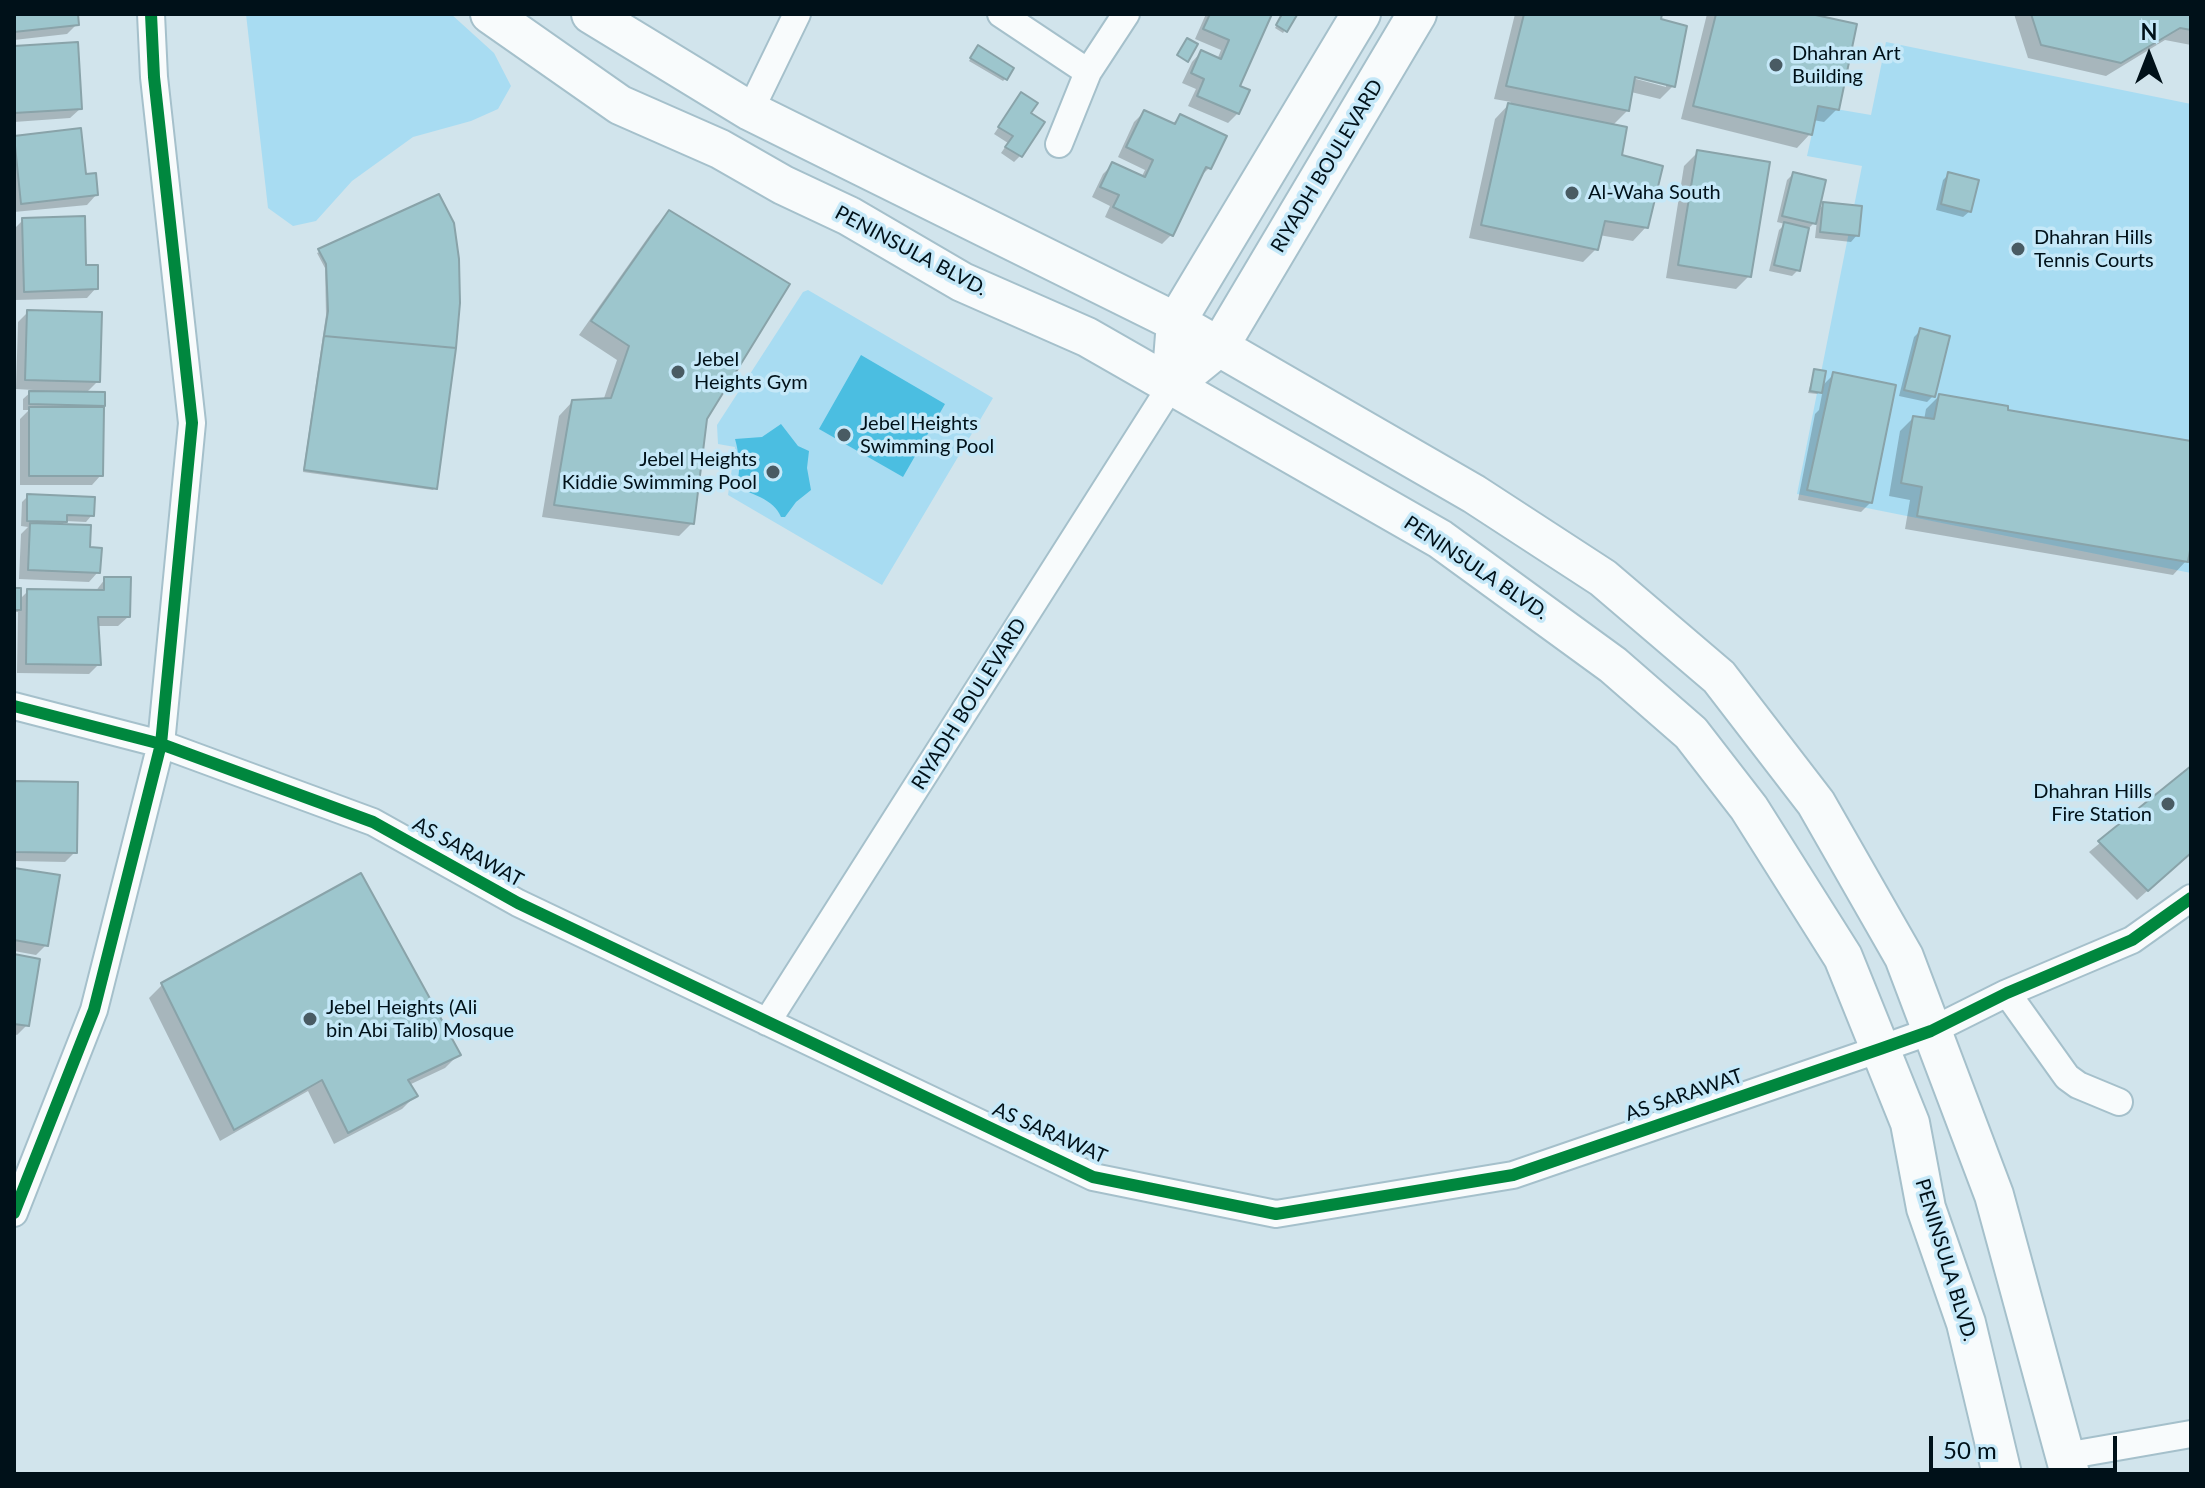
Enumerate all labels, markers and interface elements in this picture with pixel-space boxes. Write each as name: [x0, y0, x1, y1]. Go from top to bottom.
north arrow: [2109, 16, 2189, 96]
text: N: [2141, 18, 2157, 45]
place label: Dhahran Art Building: [1792, 42, 1901, 89]
marker: Dhahran Art Building: [1767, 56, 1785, 74]
street label: RIYADH BOULEVARD: [1266, 75, 1388, 257]
place label: Al-Waha South: [1588, 181, 1721, 205]
marker: Al-Waha South: [1563, 184, 1581, 202]
street label: PENINSULA BLVD.: [831, 201, 991, 301]
place label: Dhahran Hills Tennis Courts: [2034, 226, 2154, 273]
marker: Dhahran Hills Tennis Courts: [2009, 240, 2027, 258]
place label: Jebel Heights Gym: [694, 348, 808, 395]
marker: Jebel Heights Gym: [669, 363, 687, 381]
place label: Jebel Heights Swimming Pool: [860, 412, 994, 459]
marker: Jebel Heights Swimming Pool: [835, 426, 853, 444]
place label: Jebel Heights Kiddie Swimming Pool: [562, 448, 757, 495]
marker: Jebel Heights Kiddie Swimming Pool: [764, 463, 782, 481]
street label: PENINSULA BLVD.: [1399, 511, 1553, 625]
street label: RIYADH BOULEVARD: [906, 614, 1032, 794]
place label: Dhahran Hills Fire Station: [2033, 780, 2152, 827]
marker: Dhahran Hills Fire Station: [2159, 795, 2177, 813]
street label: AS SARAWAT: [409, 812, 527, 892]
place label: Jebel Heights (Ali bin Abi Talib) Mosque: [326, 996, 514, 1043]
marker: Jebel Heights (Ali bin Abi Talib) Mosque: [301, 1010, 319, 1028]
street label: AS SARAWAT: [1622, 1064, 1746, 1126]
street label: AS SARAWAT: [989, 1097, 1111, 1169]
street label: PENINSULA BLVD.: [1910, 1176, 1982, 1344]
scale bar: [1933, 1420, 2121, 1470]
text: 50 m: [1943, 1435, 1997, 1464]

